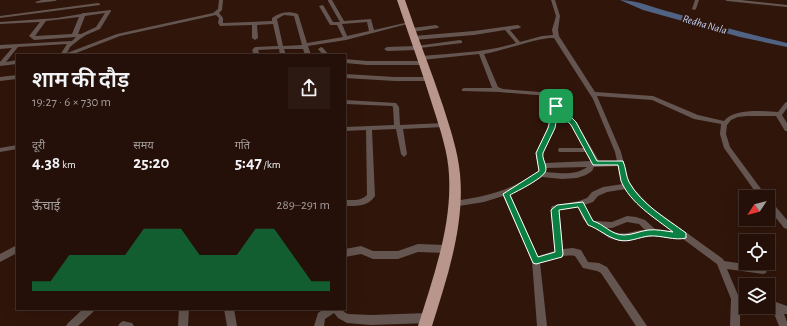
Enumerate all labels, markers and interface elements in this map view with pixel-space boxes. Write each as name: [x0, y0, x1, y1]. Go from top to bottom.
water label: Redha Nala: [682, 13, 728, 36]
button: share: [288, 67, 330, 109]
text: शाम की दौड़: [32, 69, 129, 91]
pin: [539, 89, 573, 123]
icon: arrive: [545, 95, 567, 117]
text: 19:27 · 6 × 730 m: [32, 96, 111, 109]
text: दूरी: [32, 140, 45, 151]
text: समय: [133, 140, 154, 151]
text: गति: [235, 140, 250, 151]
text: 4.38: [32, 154, 60, 171]
text: 25:20: [133, 154, 169, 171]
text: 5:47: [235, 154, 262, 171]
text: km: [60, 159, 76, 170]
text: /km: [262, 159, 281, 170]
north arrow: [739, 190, 775, 226]
map controls: [739, 190, 775, 314]
text: 289–291 m: [277, 199, 330, 212]
text: ऊँचाई: [32, 200, 60, 213]
button: locate: [739, 234, 775, 270]
button: layers: [739, 278, 775, 314]

